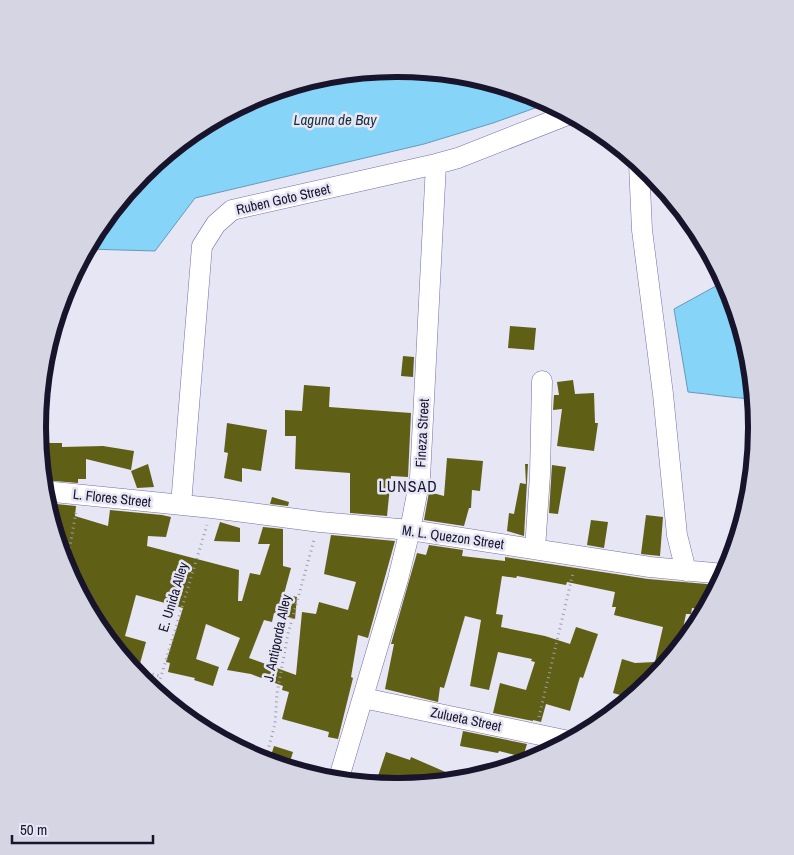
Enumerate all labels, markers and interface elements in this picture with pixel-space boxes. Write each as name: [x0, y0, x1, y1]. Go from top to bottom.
water label: Laguna de Bay: [294, 109, 377, 130]
street label: Ruben Goto Street: [234, 179, 332, 219]
street label: Fineza Street: [411, 398, 433, 468]
district label: LUNSAD: [378, 475, 438, 497]
street label: L. Flores Street: [72, 485, 152, 511]
street label: M. L. Quezon Street: [401, 521, 505, 553]
street label: E. Unida Alley: [154, 560, 192, 634]
street label: J. Antiporda Alley: [259, 592, 295, 683]
street label: Zulueta Street: [429, 703, 503, 735]
scale bar: [12, 812, 154, 844]
text: 50 m: [20, 819, 47, 840]

